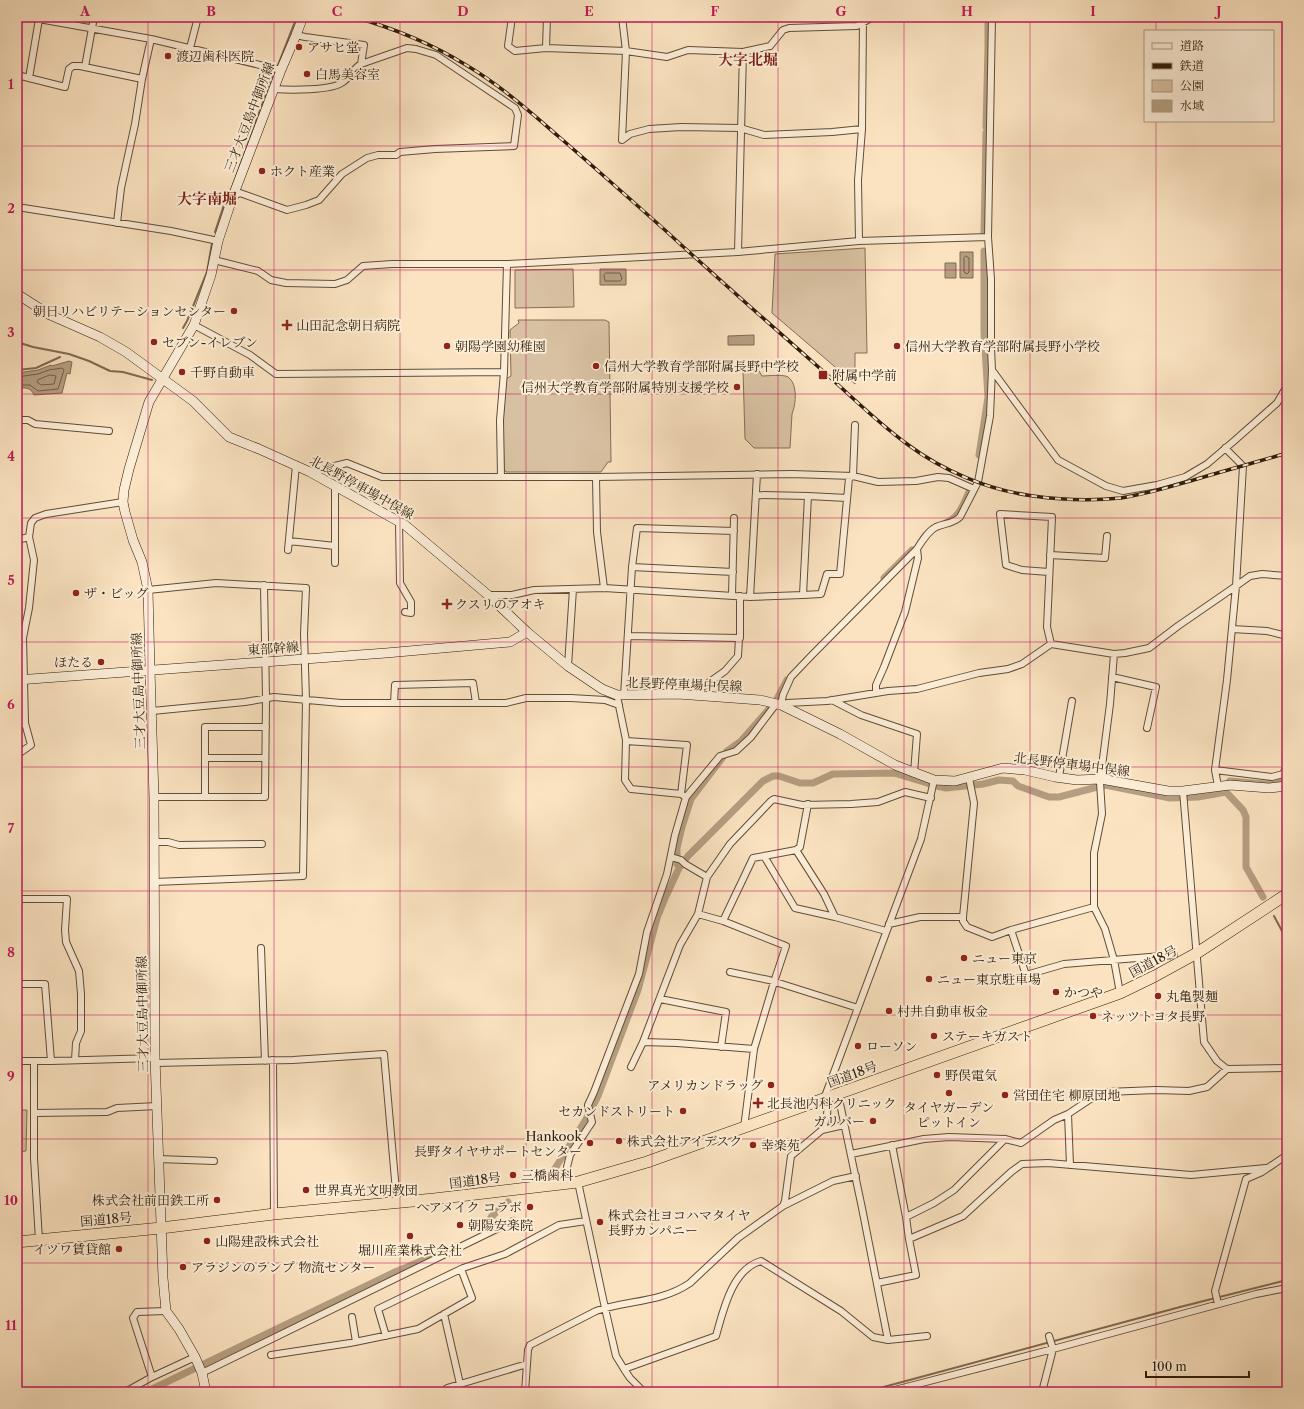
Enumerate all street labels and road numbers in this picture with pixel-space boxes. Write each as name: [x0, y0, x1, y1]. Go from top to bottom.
street label: 三才大豆島中御所線: [221, 60, 277, 174]
street label: 北長野停車場中俣線: [307, 452, 417, 522]
street label: 三才大豆島中御所線: [128, 632, 148, 750]
street label: 東部幹線: [246, 638, 300, 658]
street label: 北長野停車場中俣線: [625, 674, 743, 694]
street label: 北長野停車場中俣線: [1013, 749, 1131, 779]
street label: 国道18号: [1126, 942, 1180, 980]
street label: 三才大豆島中御所線: [133, 955, 151, 1073]
street label: 国道18号: [825, 1058, 879, 1090]
street label: 国道18号: [448, 1169, 502, 1191]
street label: 国道18号: [79, 1209, 133, 1229]

